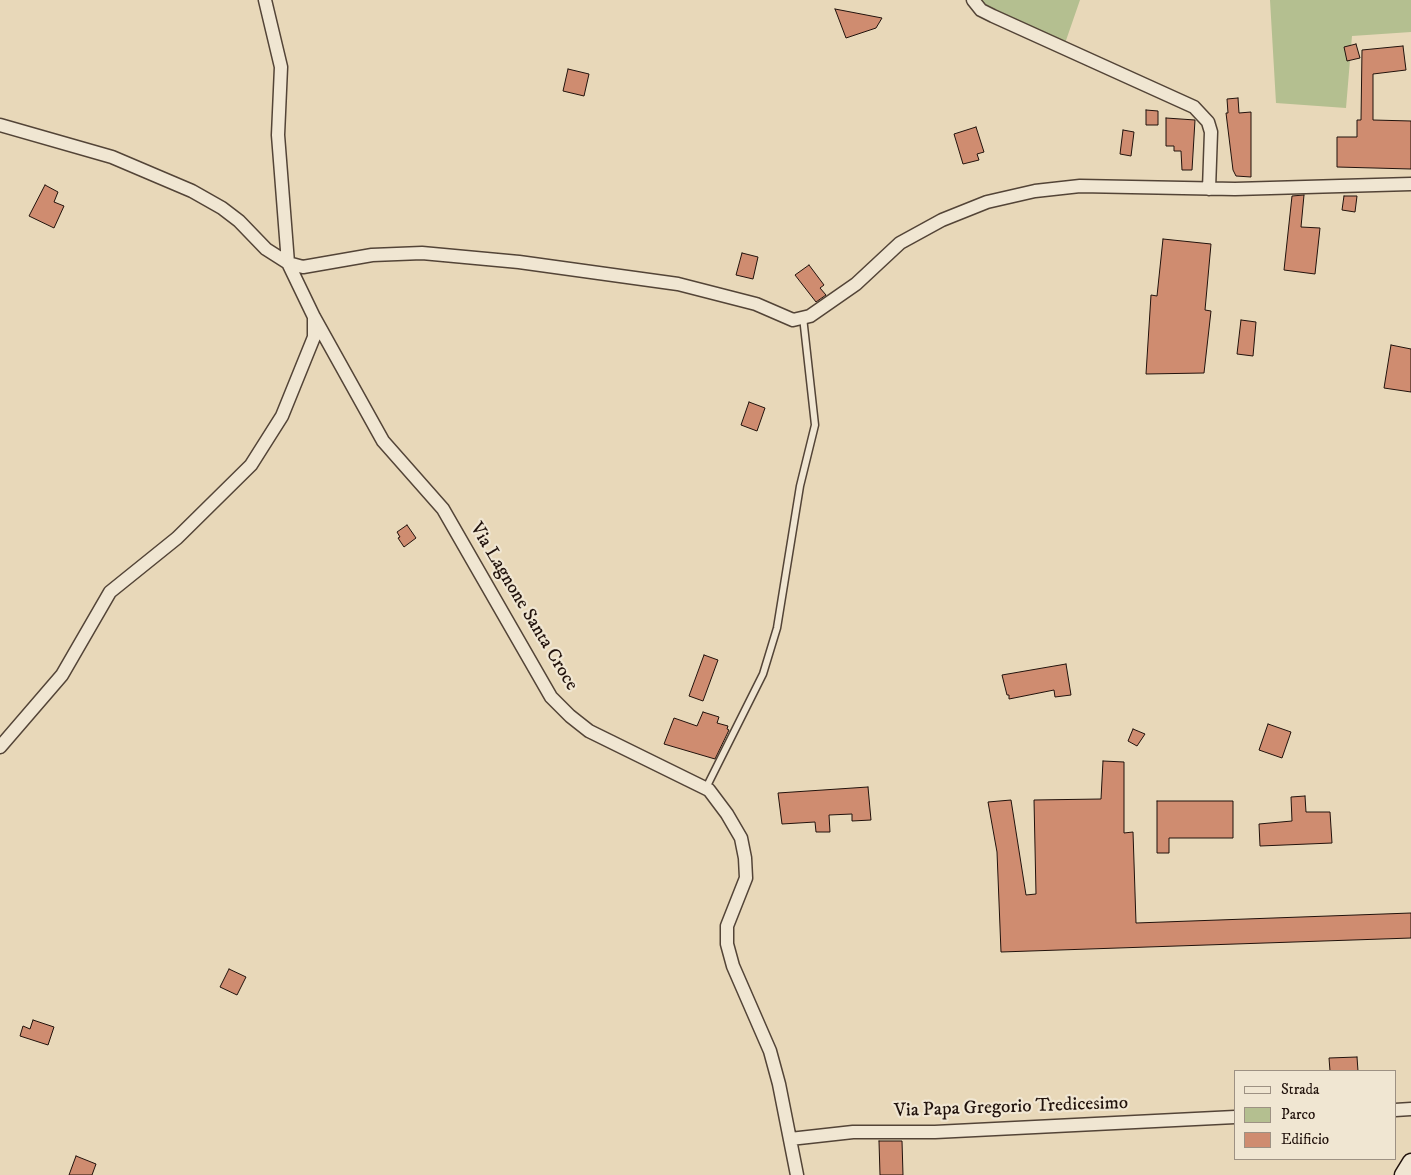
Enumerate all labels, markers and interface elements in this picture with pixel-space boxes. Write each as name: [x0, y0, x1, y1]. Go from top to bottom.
street label: Via Lagnone Santa Croce: [464, 519, 582, 695]
legend: [1234, 1070, 1396, 1160]
text: Strada: [1281, 1080, 1319, 1099]
street label: Via Papa Gregorio Tredicesimo: [894, 1093, 1128, 1123]
text: Parco: [1281, 1105, 1315, 1124]
text: Edificio: [1281, 1130, 1329, 1149]

